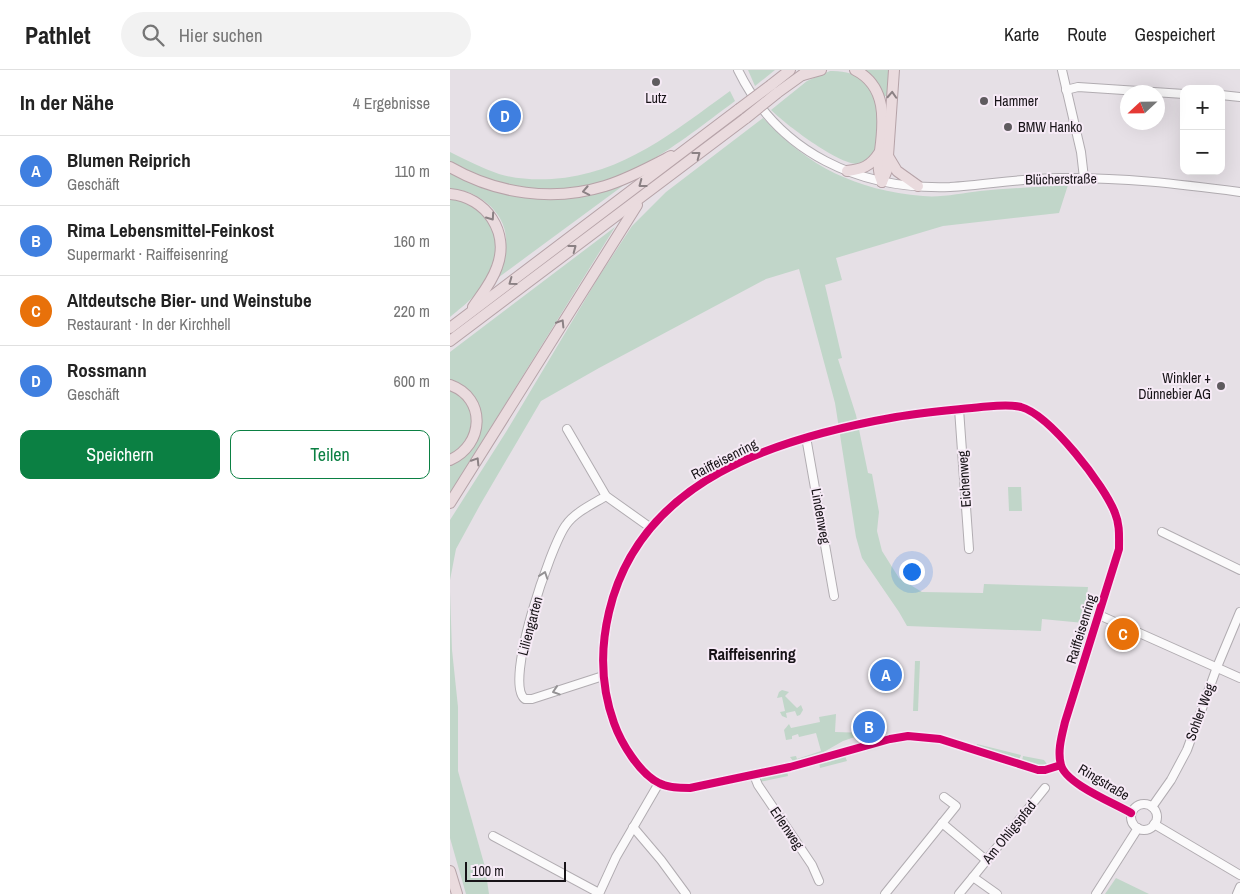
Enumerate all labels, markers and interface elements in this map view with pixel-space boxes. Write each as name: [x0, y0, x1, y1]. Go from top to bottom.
search box: [121, 12, 471, 57]
text: Pathlet: [25, 19, 91, 51]
icon: search: [139, 21, 167, 49]
text: Hier suchen: [179, 22, 263, 48]
text: Karte: [1004, 22, 1039, 47]
text: Route: [1067, 22, 1107, 47]
text: Gespeichert: [1135, 22, 1215, 47]
marker: Lutz: [650, 76, 662, 88]
north arrow: [1120, 85, 1165, 130]
map controls: [1180, 85, 1225, 175]
button: +: [1180, 85, 1225, 130]
text: In der Nähe: [20, 88, 114, 117]
place label: Lutz: [645, 89, 667, 107]
one-way arrow: [886, 91, 897, 99]
text: 4 Ergebnisse: [353, 92, 430, 114]
place label: Hammer: [994, 92, 1038, 110]
marker: Hammer: [978, 95, 990, 107]
pin: D: [489, 97, 521, 135]
place label: BMW Hanko: [1018, 118, 1082, 136]
marker: BMW Hanko: [1002, 121, 1014, 133]
button: −: [1180, 130, 1225, 175]
text: Blumen Reiprich: [67, 147, 191, 173]
one-way arrow: [691, 152, 701, 161]
text: A: [31, 160, 41, 182]
text: 110 m: [394, 160, 430, 182]
street label: Blücherstraße: [1025, 169, 1097, 189]
text: Geschäft: [67, 173, 120, 195]
one-way arrow: [638, 178, 648, 187]
one-way arrow: [582, 185, 590, 196]
one-way arrow: [484, 212, 494, 221]
text: Rima Lebensmittel-Feinkost: [67, 217, 274, 243]
text: B: [31, 230, 41, 252]
text: 160 m: [394, 230, 430, 252]
text: Supermarkt · Raiffeisenring: [67, 243, 228, 265]
one-way arrow: [567, 245, 577, 254]
one-way arrow: [509, 276, 518, 284]
text: Altdeutsche Bier- und Weinstube: [67, 287, 312, 313]
text: C: [31, 300, 41, 322]
text: 220 m: [394, 300, 430, 322]
text: Restaurant · In der Kirchhell: [67, 313, 230, 335]
one-way arrow: [555, 320, 565, 329]
text: Rossmann: [67, 357, 147, 383]
place label: Winkler + Dünnebier AG: [1138, 369, 1211, 403]
text: D: [31, 370, 41, 392]
text: 600 m: [394, 370, 430, 392]
marker: Winkler + Dünnebier AG: [1215, 380, 1227, 392]
text: Geschäft: [67, 383, 120, 405]
button: Speichern: [20, 430, 220, 479]
button: Teilen: [230, 430, 430, 479]
street label: Raiffeisenring: [688, 434, 761, 483]
street label: Eichenweg: [953, 449, 975, 508]
one-way arrow: [469, 458, 479, 467]
street label: Lindenweg: [807, 487, 835, 546]
your location: [899, 559, 925, 585]
one-way arrow: [538, 572, 548, 580]
street label: Raiffeisenring: [1062, 591, 1100, 666]
street label: Liliengarten: [513, 594, 547, 658]
pin: C: [1107, 615, 1139, 653]
district label: Raiffeisenring: [708, 643, 796, 665]
pin: A: [870, 656, 902, 694]
street label: Sohler Weg: [1181, 680, 1219, 743]
one-way arrow: [553, 685, 561, 695]
pin: B: [853, 708, 885, 746]
street label: Ringstraße: [1075, 760, 1133, 804]
street label: Am Ohligspfad: [977, 797, 1040, 868]
street label: Erlenweg: [766, 803, 808, 853]
scale bar: [465, 859, 566, 882]
text: 100 m: [472, 862, 504, 880]

